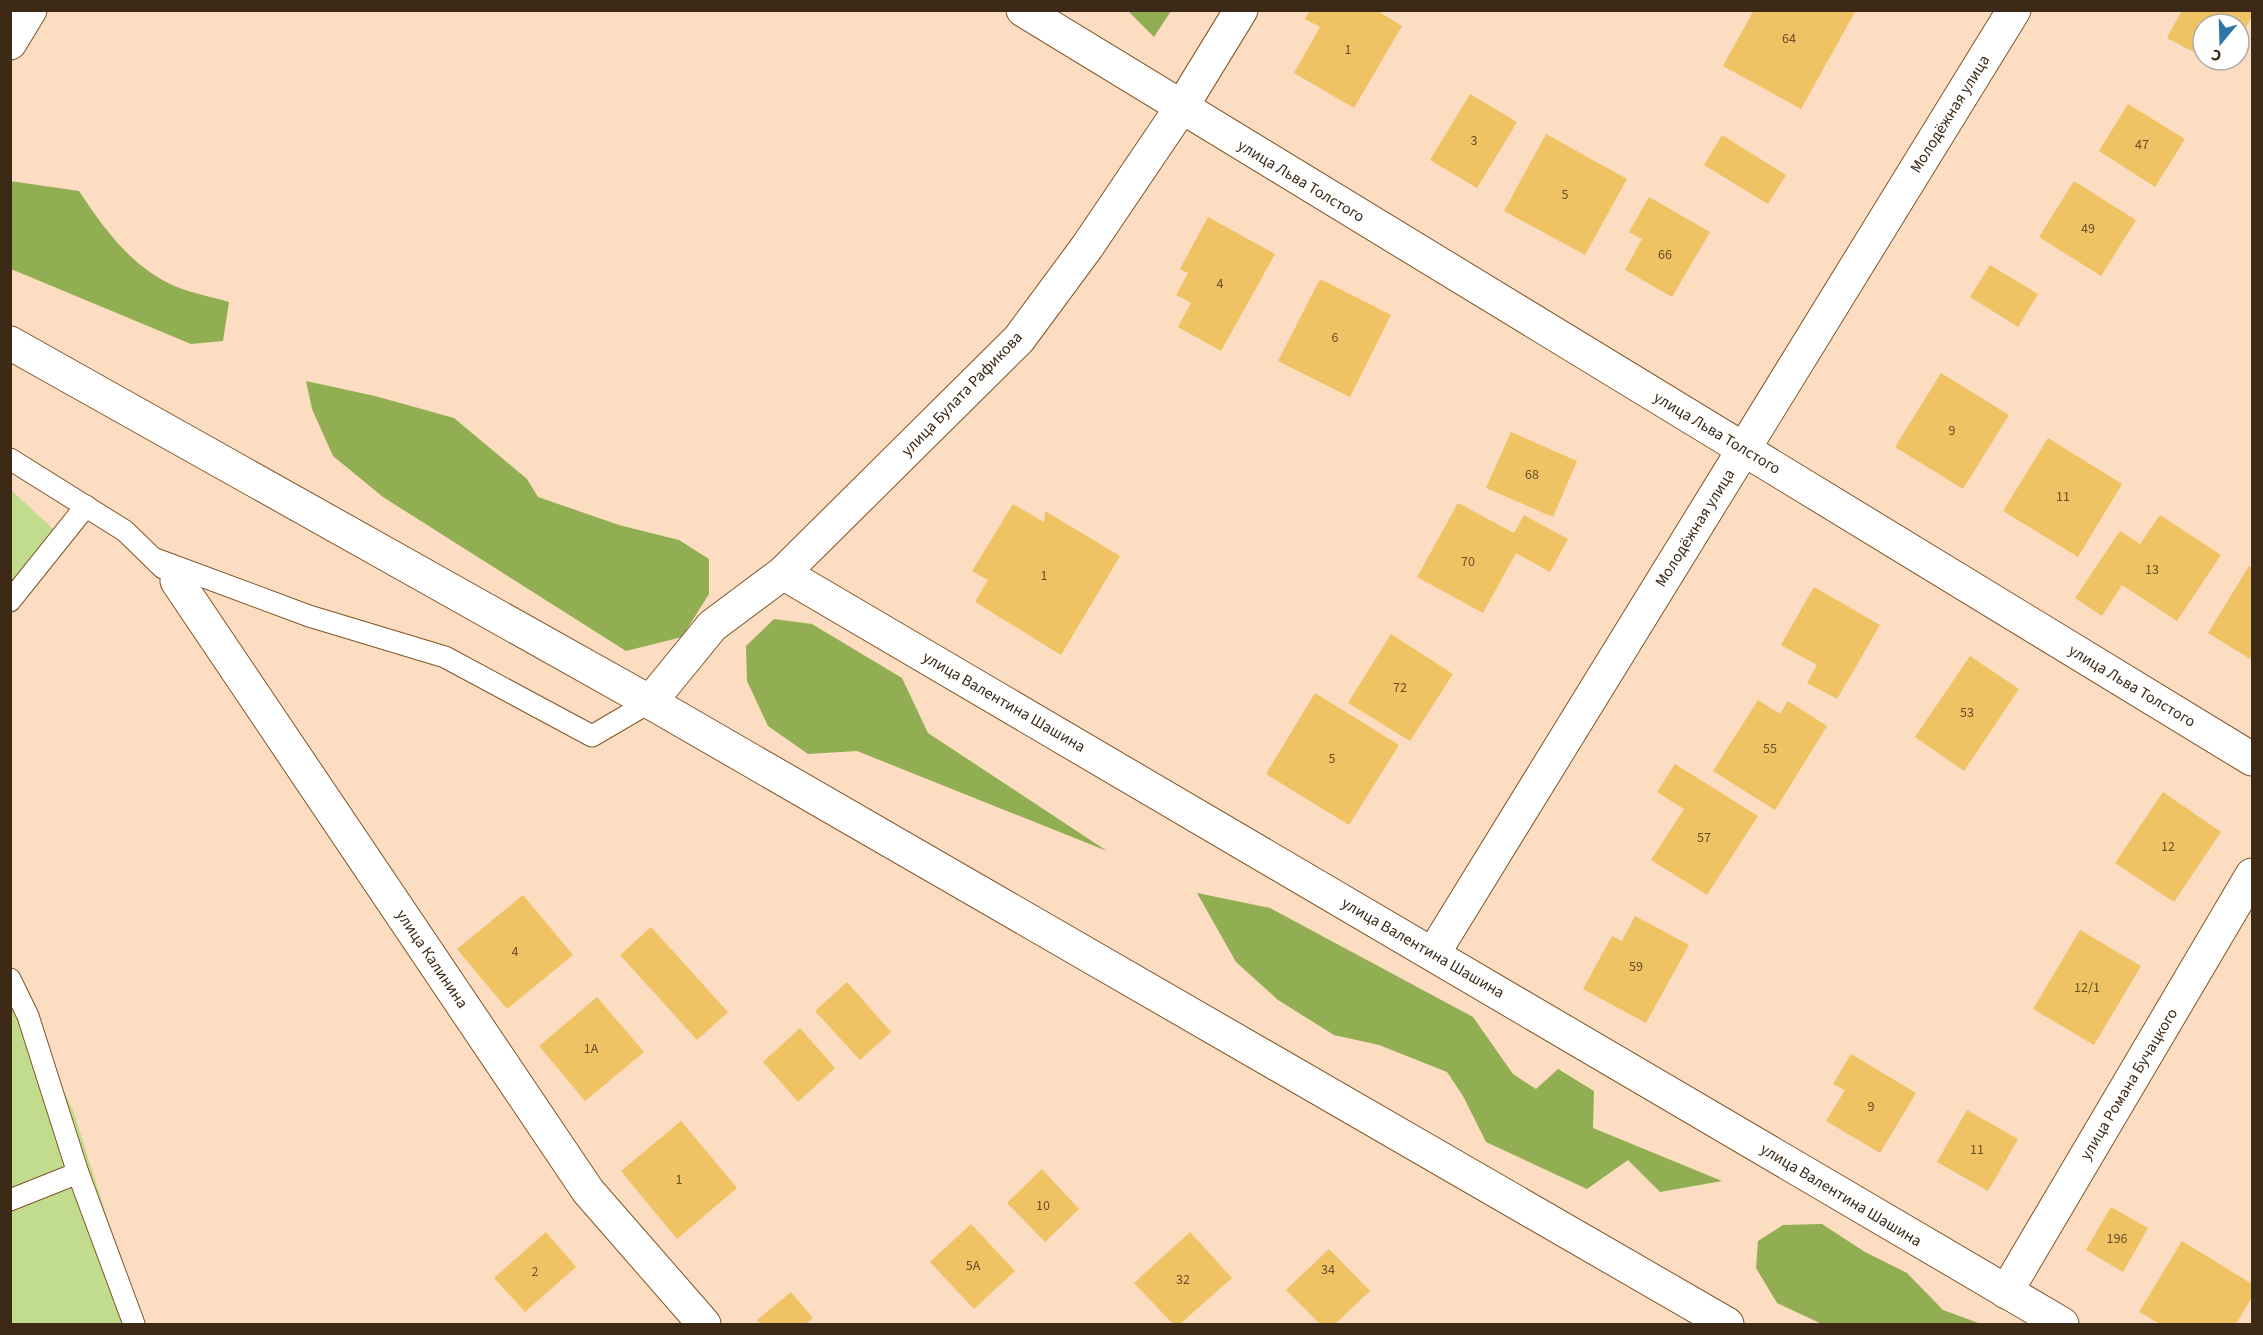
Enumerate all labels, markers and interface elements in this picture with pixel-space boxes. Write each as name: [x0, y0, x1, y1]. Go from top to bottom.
north arrow: [2191, 12, 2251, 72]
house number: 64: [1782, 29, 1796, 49]
house number: 1: [1345, 40, 1352, 60]
text: С: [2208, 43, 2224, 67]
street label: Молодёжная улица: [1905, 51, 1995, 177]
house number: 3: [1471, 131, 1478, 151]
street label: улица Льва Толстого: [1233, 134, 1369, 228]
house number: 47: [2135, 135, 2149, 155]
house number: 5: [1562, 185, 1569, 205]
house number: 49: [2081, 219, 2095, 239]
house number: 66: [1658, 245, 1672, 265]
house number: 4: [1217, 274, 1224, 294]
street label: улица Булата Рафикова: [896, 327, 1028, 461]
house number: 6: [1332, 328, 1339, 348]
street label: улица Льва Толстого: [1649, 386, 1785, 480]
house number: 9: [1949, 421, 1956, 441]
house number: 68: [1525, 465, 1539, 485]
street label: Молодёжная улица: [1650, 465, 1740, 591]
house number: 11: [2056, 487, 2070, 507]
house number: 70: [1461, 552, 1475, 572]
house number: 13: [2145, 560, 2159, 580]
house number: 1: [1041, 566, 1048, 586]
street label: улица Льва Толстого: [2064, 639, 2200, 733]
street label: улица Валентина Шашина: [918, 646, 1090, 758]
house number: 72: [1393, 678, 1407, 698]
house number: 53: [1960, 703, 1974, 723]
house number: 55: [1763, 739, 1777, 759]
house number: 5: [1329, 749, 1336, 769]
house number: 57: [1697, 828, 1711, 848]
house number: 12: [2161, 837, 2175, 857]
street label: улица Валентина Шашина: [1337, 892, 1509, 1004]
street label: улица Калинина: [391, 905, 473, 1013]
house number: 4: [512, 942, 519, 962]
house number: 59: [1629, 957, 1643, 977]
house number: 12/1: [2074, 978, 2100, 998]
street label: улица Романа Бучацкого: [2075, 1004, 2183, 1164]
house number: 1А: [584, 1039, 599, 1059]
house number: 9: [1868, 1097, 1875, 1117]
street label: улица Валентина Шашина: [1756, 1138, 1926, 1252]
house number: 11: [1970, 1140, 1984, 1160]
house number: 1: [676, 1170, 683, 1190]
house number: 10: [1036, 1196, 1050, 1216]
house number: 196: [2107, 1229, 2127, 1249]
house number: 5А: [966, 1256, 981, 1276]
house number: 34: [1321, 1260, 1335, 1280]
house number: 2: [532, 1262, 539, 1282]
house number: 32: [1176, 1270, 1190, 1290]

